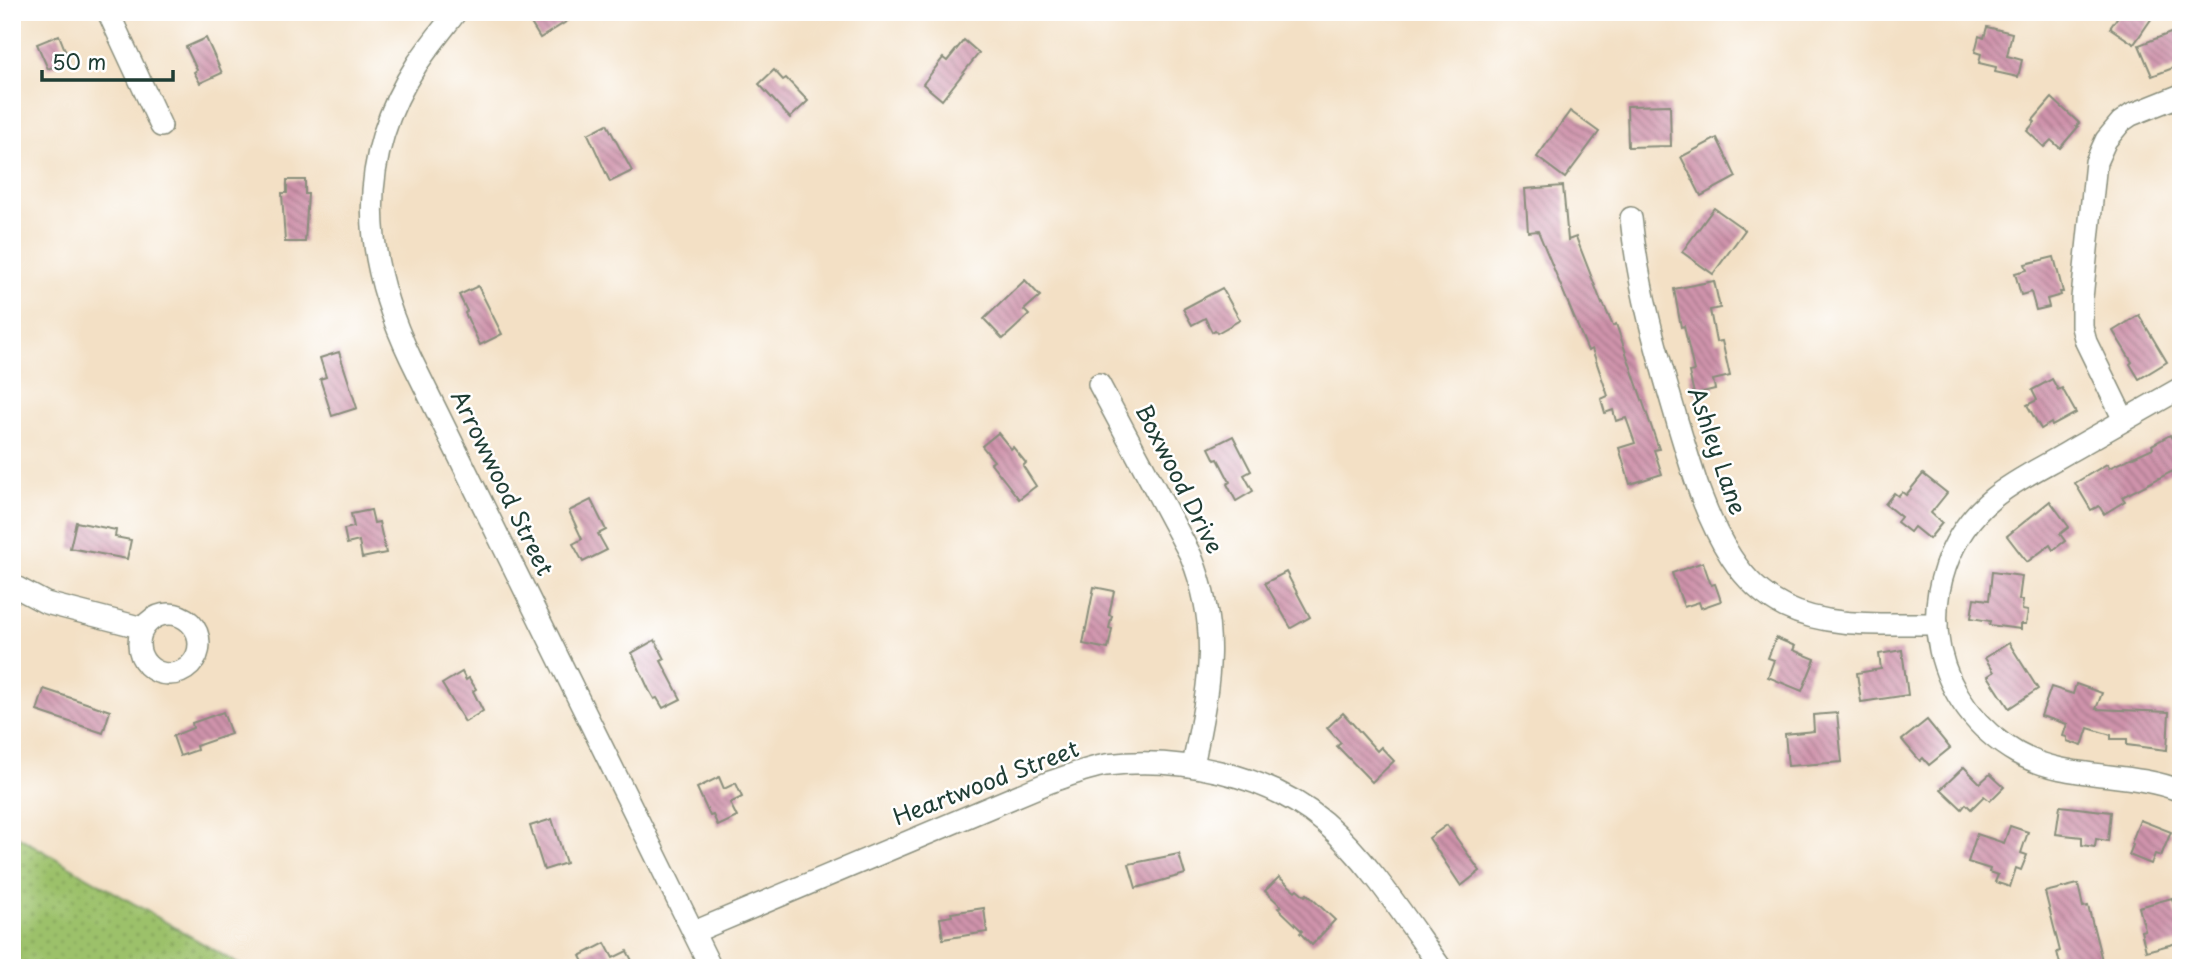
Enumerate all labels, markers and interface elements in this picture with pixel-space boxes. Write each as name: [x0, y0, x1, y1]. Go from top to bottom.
scale bar: [42, 38, 173, 82]
text: 50 m: [52, 45, 106, 77]
street label: Ashley Lane: [1680, 382, 1757, 519]
street label: Arrowwood Street: [443, 384, 564, 581]
street label: Boxwood Drive: [1128, 397, 1233, 559]
street label: Heartwood Street: [887, 730, 1084, 833]

